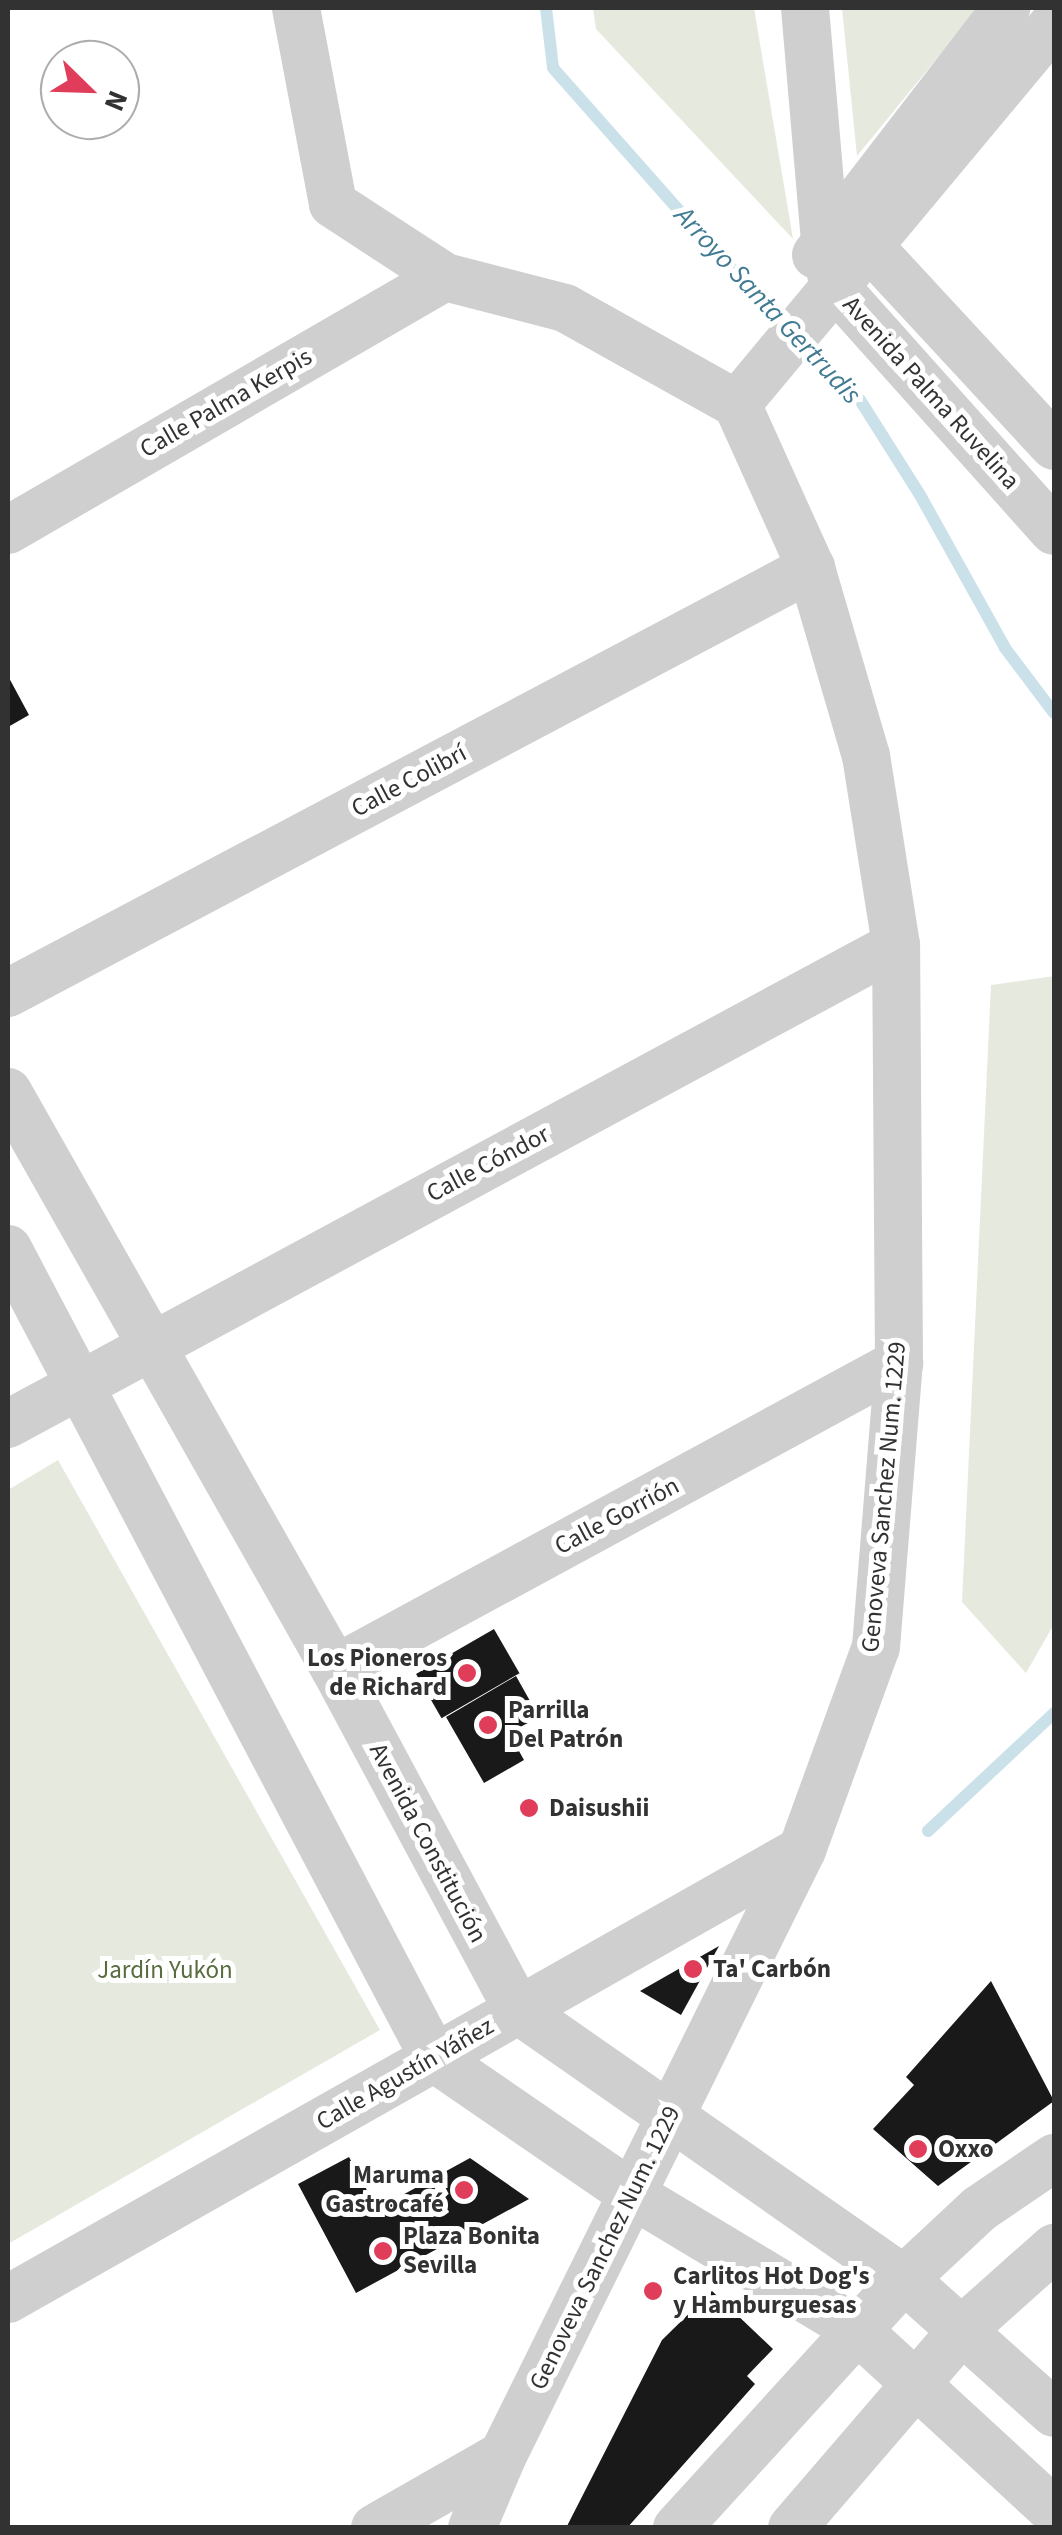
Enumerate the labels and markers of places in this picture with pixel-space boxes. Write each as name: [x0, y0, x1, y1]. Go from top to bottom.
place label: Los Pioneros de Richard: [307, 1644, 447, 1703]
marker: Los Pioneros de Richard: [456, 1662, 478, 1684]
place label: Parrilla Del Patrón: [508, 1696, 623, 1755]
marker: Parrilla Del Patrón: [477, 1714, 499, 1736]
place label: Daisushii: [549, 1793, 649, 1823]
marker: Daisushii: [518, 1797, 540, 1819]
place label: Ta' Carbón: [713, 1954, 831, 1984]
marker: Ta' Carbón: [682, 1958, 704, 1980]
place label: Oxxo: [938, 2134, 994, 2164]
marker: Oxxo: [907, 2138, 929, 2160]
place label: Maruma Gastrocafé: [325, 2161, 444, 2220]
marker: Maruma Gastrocafé: [453, 2179, 475, 2201]
place label: Plaza Bonita Sevilla: [403, 2222, 540, 2281]
marker: Plaza Bonita Sevilla: [372, 2240, 394, 2262]
place label: Carlitos Hot Dog's y Hamburguesas: [673, 2262, 869, 2321]
marker: Carlitos Hot Dog's y Hamburguesas: [642, 2280, 664, 2302]

